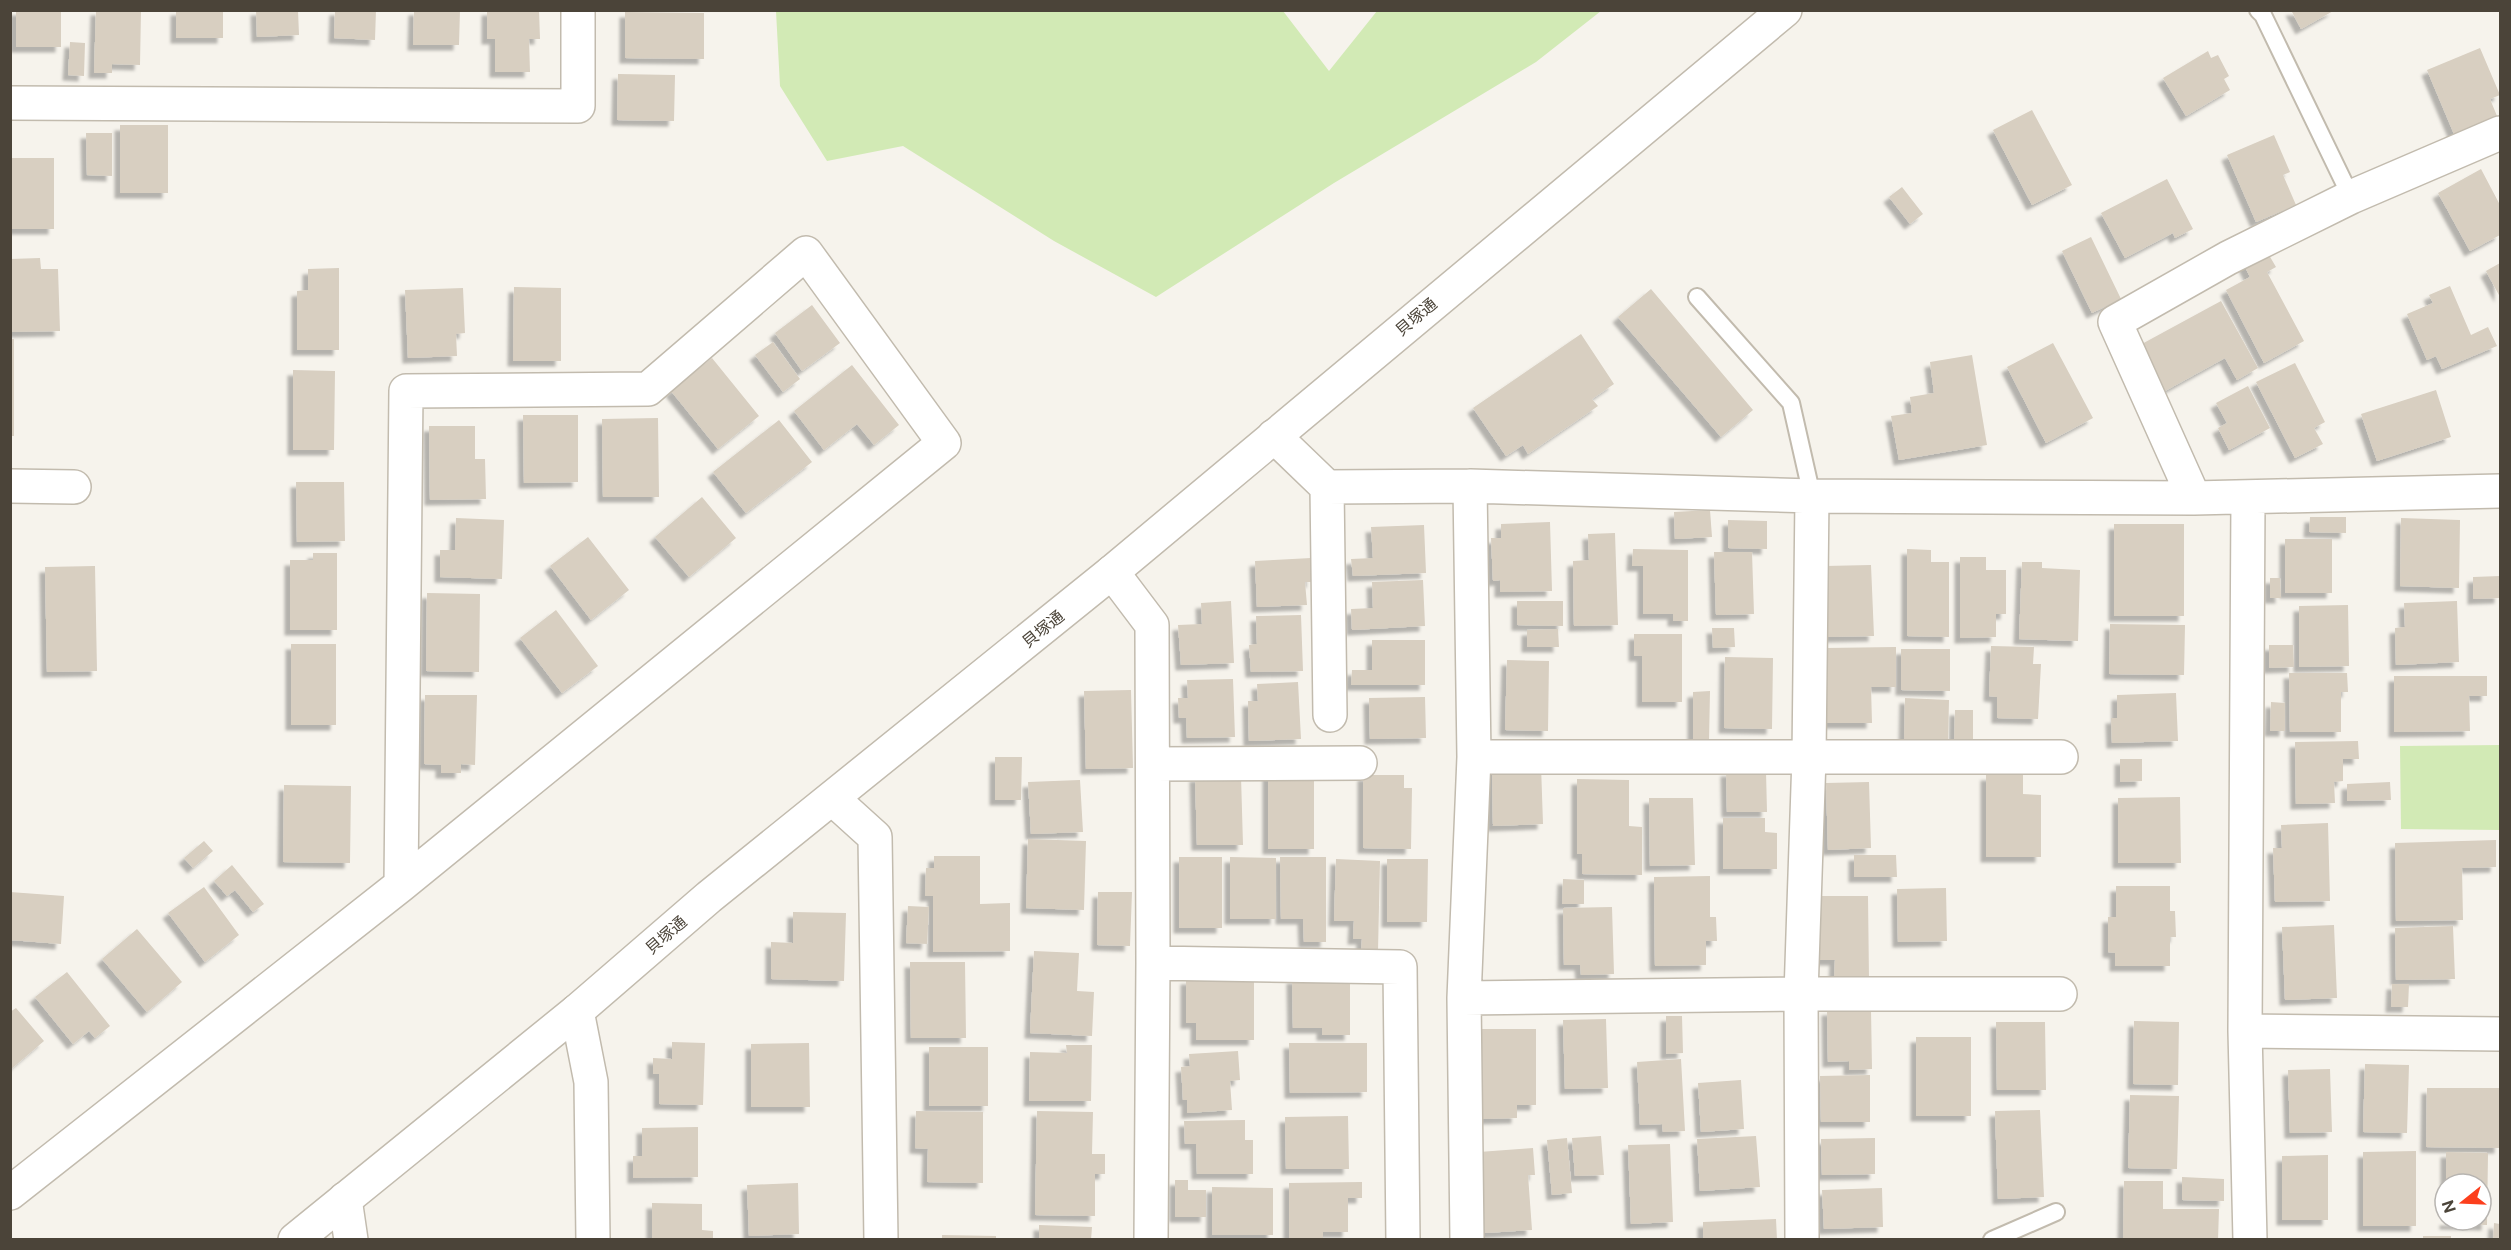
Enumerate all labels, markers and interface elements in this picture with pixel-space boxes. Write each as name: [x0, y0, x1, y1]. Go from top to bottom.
street label: 貝塚通: [1392, 294, 1440, 340]
street label: 貝塚通: [1018, 607, 1068, 651]
street label: 貝塚通: [642, 912, 690, 958]
north arrow: [2433, 1172, 2493, 1232]
text: N: [2438, 1198, 2460, 1215]

